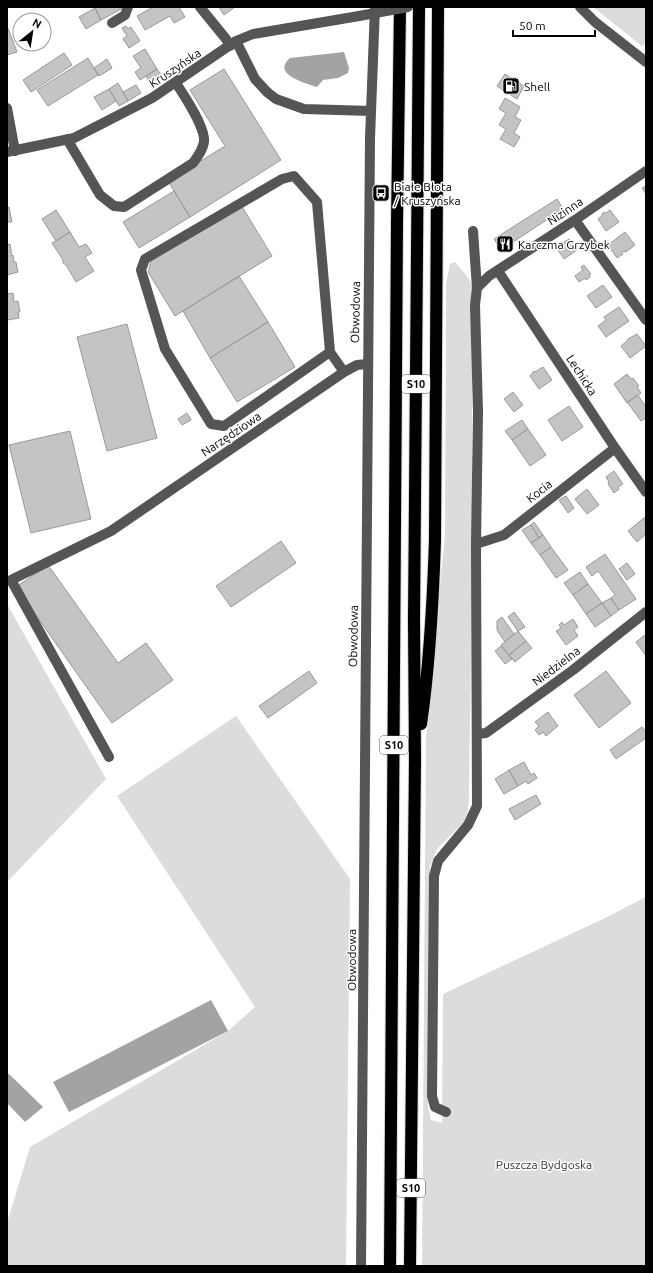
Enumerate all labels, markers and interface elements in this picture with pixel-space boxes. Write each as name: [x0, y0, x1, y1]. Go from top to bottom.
north arrow: [12, 12, 52, 52]
scale bar: [513, 12, 595, 38]
text: N: [30, 16, 44, 31]
text: 50 m: [519, 19, 546, 32]
street label: Kruszyńska: [147, 46, 203, 90]
fuel station icon: Shell: [501, 76, 521, 96]
place label: Shell: [524, 80, 550, 93]
place label: Białe Błota / Kruszyńska: [393, 180, 461, 207]
bus stop icon: Białe Błota / Kruszyńska: [371, 183, 391, 203]
street label: Nizinna: [545, 194, 585, 228]
restaurant icon: Karczma Grzybek: [495, 234, 515, 254]
place label: Karczma Grzybek: [518, 238, 610, 251]
street label: Obwodowa: [348, 281, 362, 343]
street label: Lechicka: [564, 352, 600, 398]
road number: S10: [402, 375, 430, 393]
street label: Narzędziowa: [199, 409, 263, 459]
street label: Kocia: [524, 477, 554, 505]
street label: Obwodowa: [346, 605, 360, 667]
street label: Niedzielna: [530, 644, 582, 688]
road number: S10: [380, 736, 408, 754]
street label: Obwodowa: [345, 929, 358, 991]
park label: Puszcza Bydgoska: [496, 1158, 592, 1171]
road number: S10: [397, 1179, 425, 1197]

